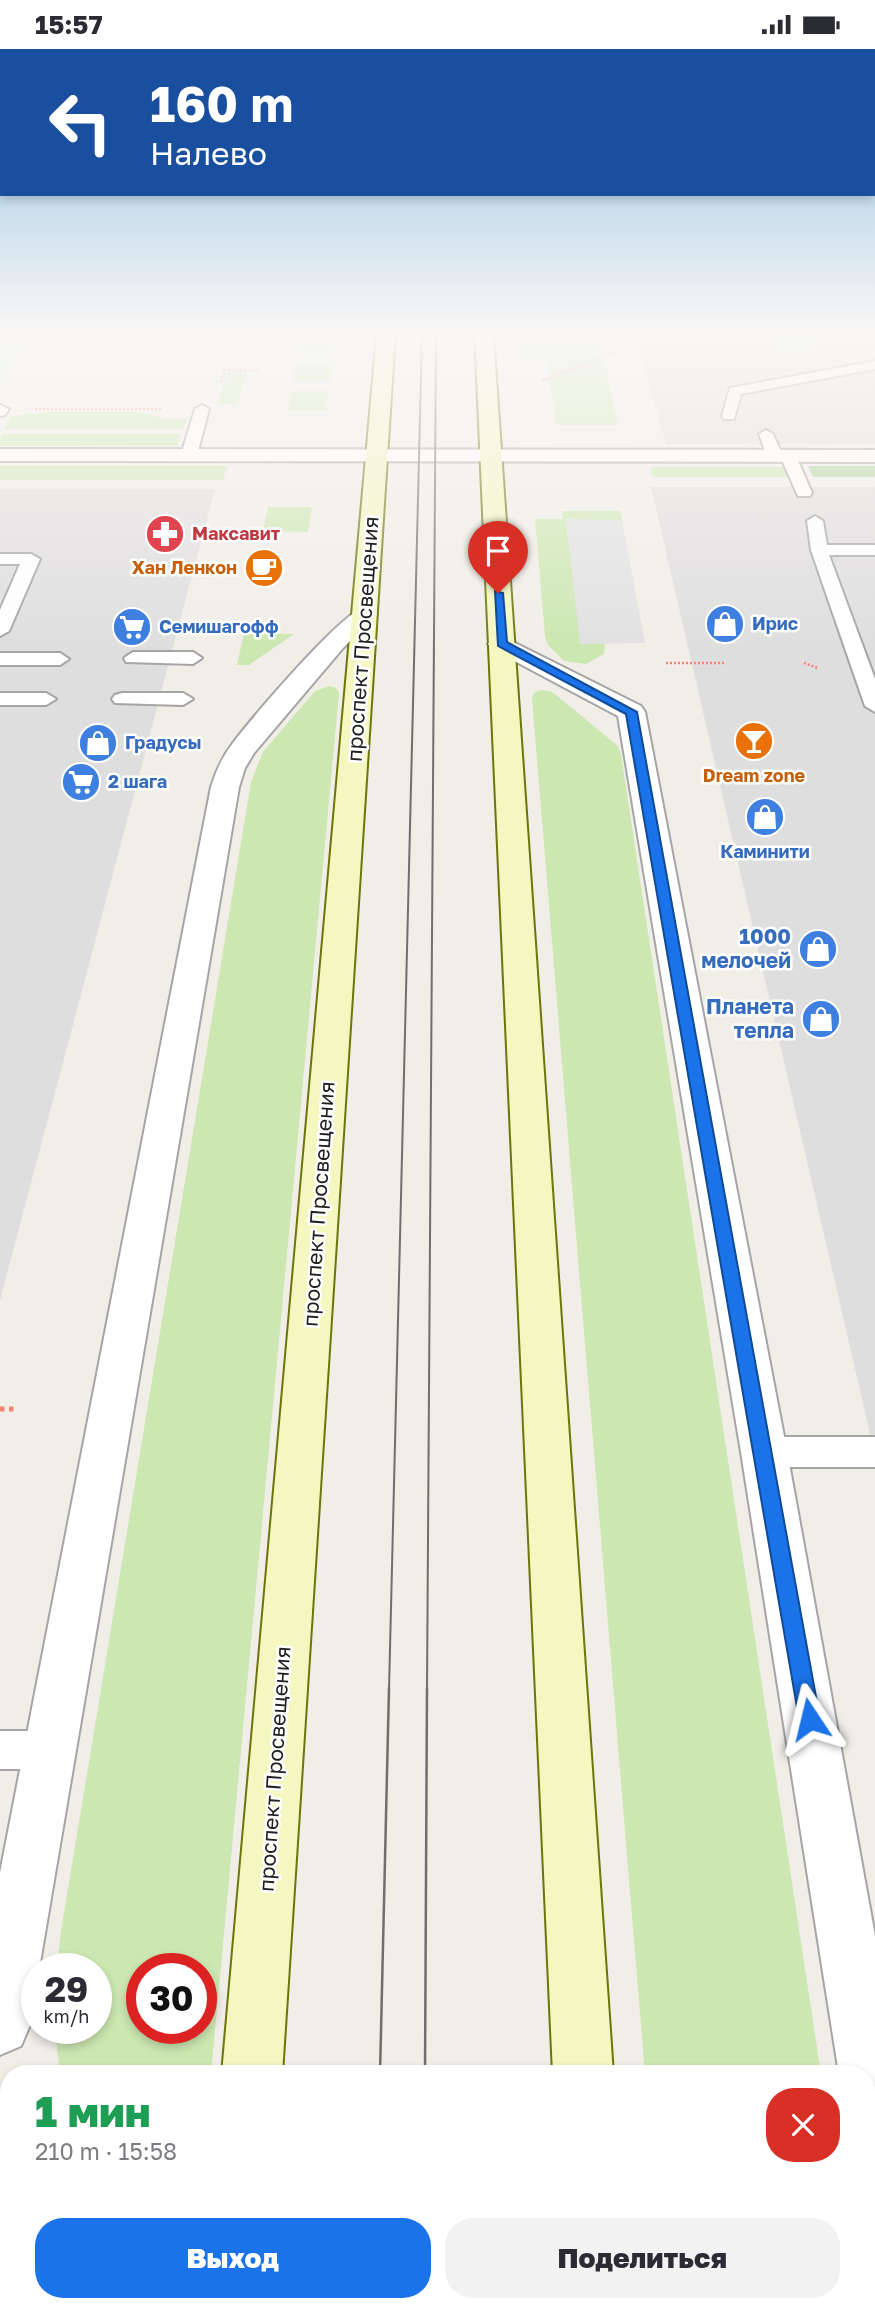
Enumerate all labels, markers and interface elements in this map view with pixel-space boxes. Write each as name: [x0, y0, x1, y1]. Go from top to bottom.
text: 15:57: [35, 9, 103, 40]
text: 160 m: [150, 74, 293, 133]
icon: left: [35, 77, 126, 168]
text: Налево: [150, 134, 267, 172]
pharmacy icon: Максавит: [144, 513, 186, 555]
street label: проспект Просвещения: [340, 515, 384, 763]
pin: [468, 521, 528, 593]
place label: Максавит: [192, 522, 280, 544]
icon: arrive: [479, 532, 517, 570]
cafe icon: Хан Ленкон: [243, 547, 285, 589]
place label: Хан Ленкон: [132, 556, 237, 578]
shop icon: Ирис: [704, 603, 746, 645]
supermarket icon: Семишагофф: [111, 606, 153, 648]
place label: Ирис: [752, 612, 798, 634]
place label: Семишагофф: [159, 615, 279, 637]
bar icon: Dream zone: [733, 720, 775, 762]
shop icon: Градусы: [77, 722, 119, 764]
place label: Градусы: [125, 731, 201, 753]
supermarket icon: 2 шага: [60, 761, 102, 803]
place label: Dream zone: [703, 764, 806, 786]
place label: 2 шага: [108, 770, 167, 792]
shop icon: Каминити: [744, 796, 786, 838]
place label: Каминити: [720, 840, 810, 862]
place label: 1000 мелочей: [701, 923, 791, 973]
shop icon: 1000 мелочей: [797, 928, 839, 970]
place label: Планета тепла: [706, 993, 794, 1043]
shop icon: Планета тепла: [800, 998, 842, 1040]
street label: проспект Просвещения: [296, 1080, 340, 1328]
street label: проспект Просвещения: [252, 1645, 296, 1893]
position arrow: [773, 1682, 847, 1756]
speed limit sign: 30: [126, 1953, 217, 2044]
text: 29: [45, 1968, 88, 2010]
text: km/h: [44, 2005, 89, 2027]
text: 1 мин: [35, 2086, 151, 2136]
button: close: [766, 2088, 840, 2162]
text: 210 m · 15:58: [35, 2137, 177, 2165]
button: Выход: [35, 2218, 431, 2298]
button: Поделиться: [445, 2218, 840, 2298]

